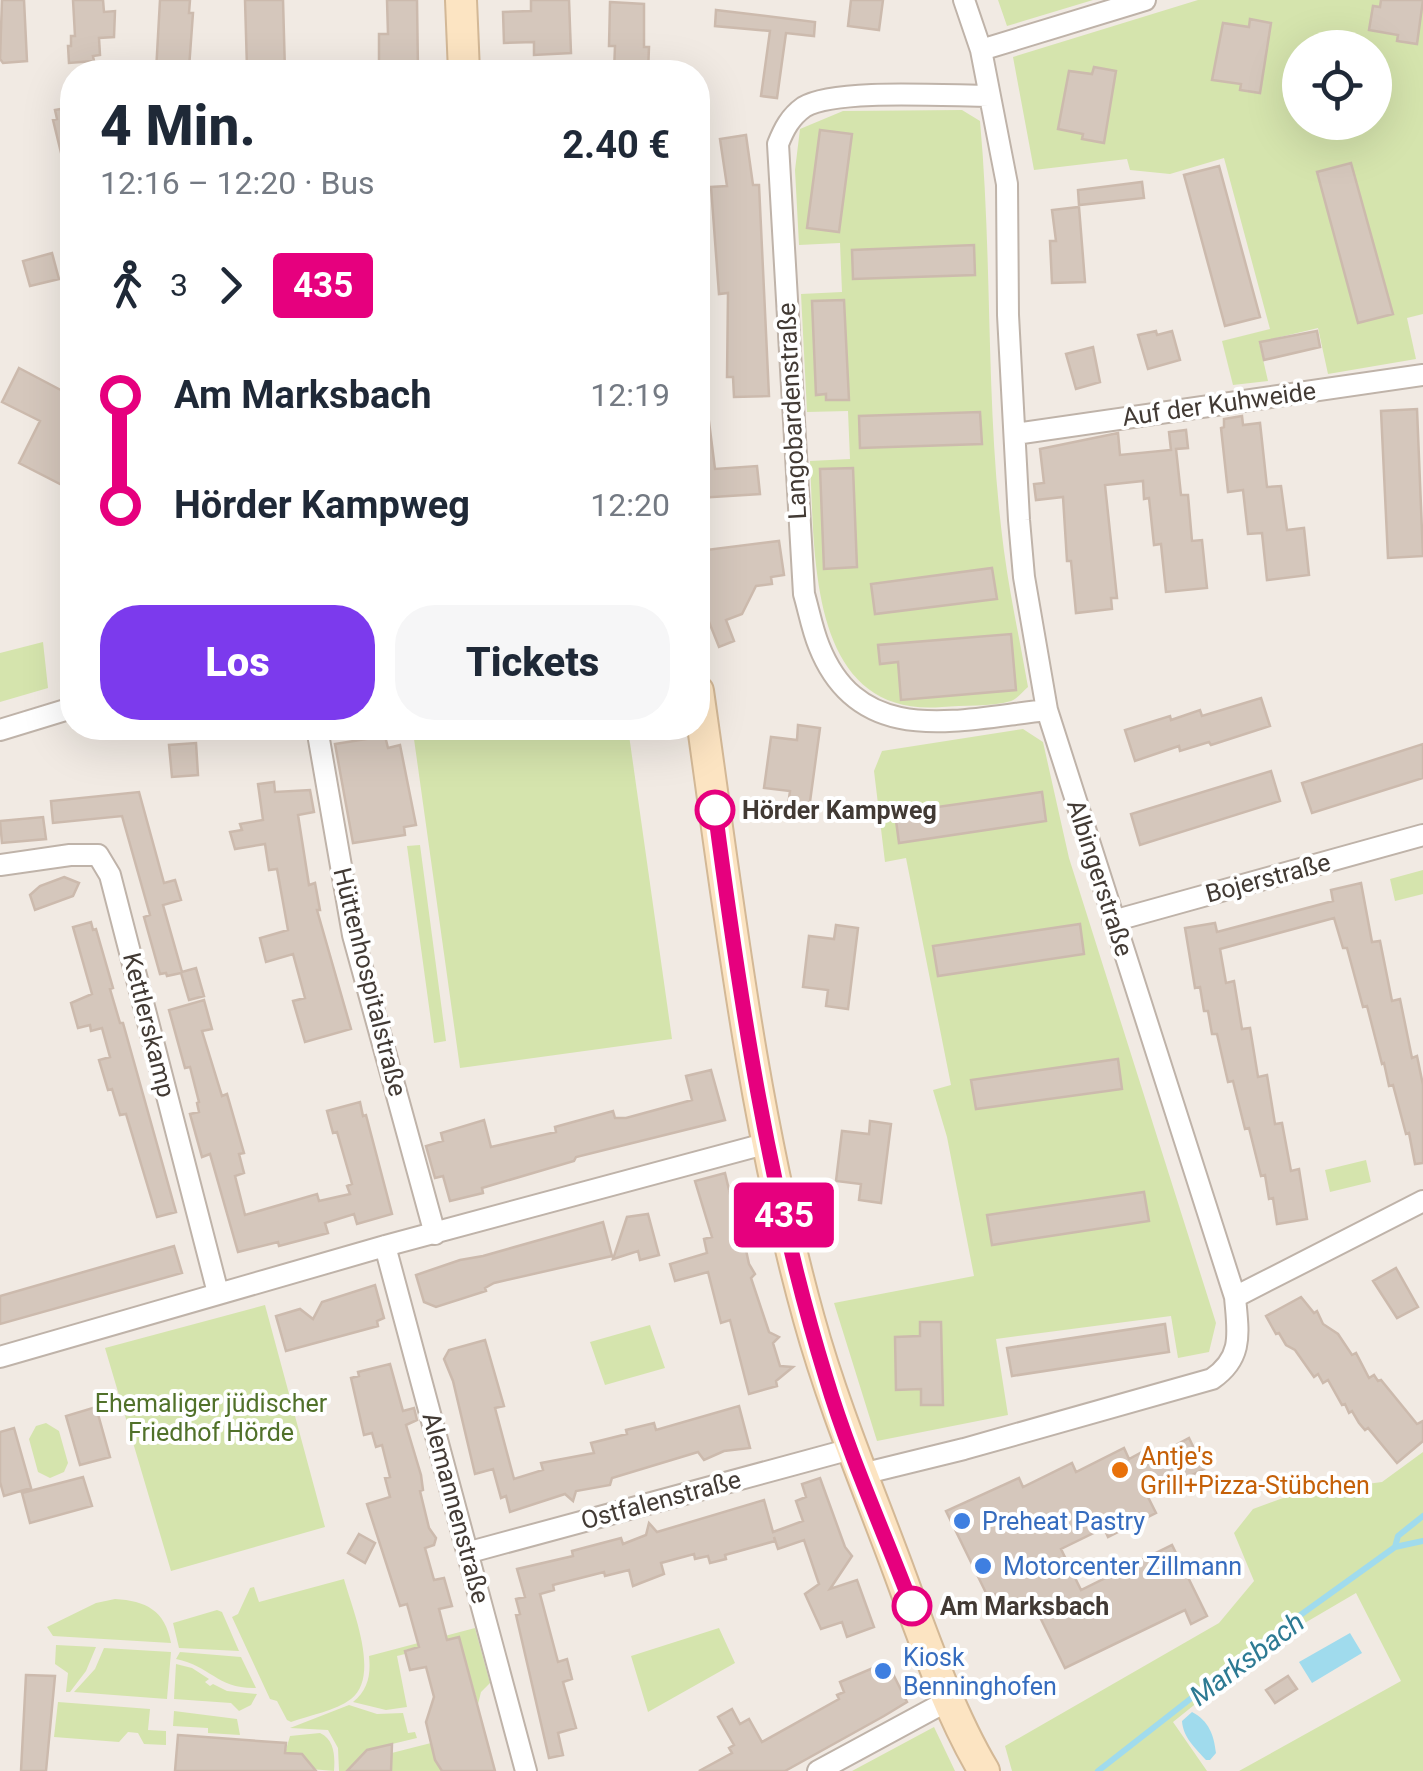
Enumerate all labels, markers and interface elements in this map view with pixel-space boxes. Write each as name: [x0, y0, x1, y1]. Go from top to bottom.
map controls: [1282, 30, 1392, 140]
button: locate: [1282, 30, 1392, 140]
text: 4 Min.: [100, 94, 256, 158]
text: 2.40 €: [562, 123, 670, 167]
text: 12:16 – 12:20 · Bus: [100, 164, 375, 202]
icon: walk: [100, 258, 155, 313]
icon: forward: [203, 258, 258, 313]
text: 435: [293, 265, 353, 306]
text: 3: [170, 266, 188, 304]
street label: Langobardenstraße: [772, 302, 812, 520]
text: Am Marksbach: [174, 373, 431, 417]
text: 12:19: [590, 376, 670, 414]
street label: Auf der Kuhweide: [1120, 376, 1318, 432]
text: Hörder Kampweg: [174, 483, 470, 527]
text: 12:20: [590, 486, 670, 524]
button: Los: [100, 605, 375, 720]
button: Tickets: [395, 605, 670, 720]
marker: Hörder Kampweg: [696, 791, 734, 829]
place label: Hörder Kampweg: [742, 796, 937, 825]
street label: Albingerstraße: [1061, 796, 1139, 960]
street label: Bojerstraße: [1202, 847, 1334, 909]
street label: Hüttenhospitalstraße: [328, 865, 412, 1099]
street label: Kettlerskamp: [117, 950, 181, 1100]
line badge: 435: [726, 1182, 842, 1248]
text: 435: [754, 1195, 814, 1236]
park label: Ehemaliger jüdischer Friedhof Hörde: [95, 1389, 328, 1447]
street label: Alemannenstraße: [417, 1409, 495, 1607]
place label: Antje's Grill+Pizza-Stübchen: [1140, 1442, 1370, 1500]
marker: Antje's Grill+Pizza-Stübchen: [1109, 1459, 1131, 1481]
street label: Ostfalenstraße: [578, 1465, 744, 1535]
place label: Preheat Pastry: [982, 1507, 1145, 1536]
marker: Preheat Pastry: [951, 1510, 973, 1532]
place label: Motorcenter Zillmann: [1003, 1552, 1242, 1581]
marker: Motorcenter Zillmann: [972, 1555, 994, 1577]
marker: Am Marksbach: [893, 1587, 931, 1625]
place label: Am Marksbach: [940, 1592, 1109, 1621]
water label: Marksbach: [1183, 1605, 1311, 1713]
place label: Kiosk Benninghofen: [903, 1643, 1057, 1701]
marker: Kiosk Benninghofen: [872, 1660, 894, 1682]

